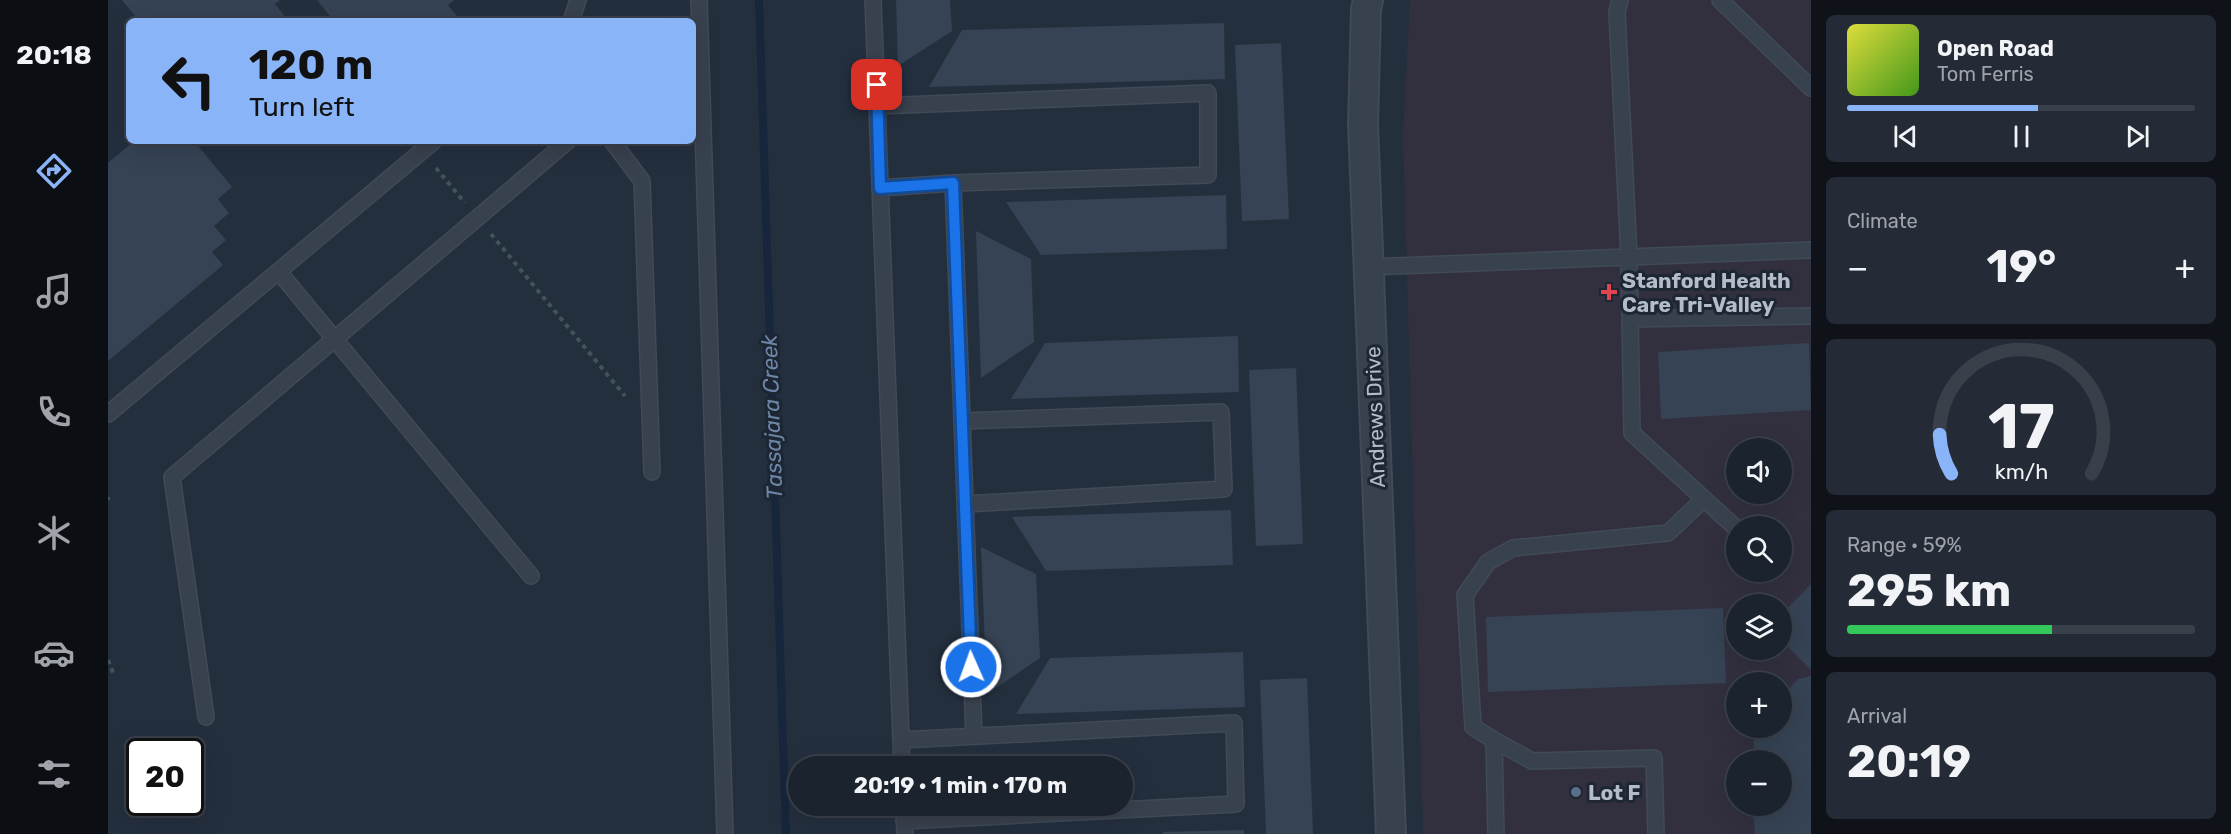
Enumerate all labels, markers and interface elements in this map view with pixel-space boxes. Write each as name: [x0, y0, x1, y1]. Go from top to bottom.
text: Open Road: [1937, 35, 2054, 62]
text: 20:18: [16, 39, 92, 71]
text: 120 m: [249, 40, 373, 90]
icon: left: [150, 42, 228, 120]
pin: [851, 59, 902, 110]
text: Tom Ferris: [1937, 62, 2034, 86]
icon: arrive: [860, 68, 893, 101]
text: Turn left: [249, 91, 354, 123]
icon: previous: [1889, 120, 1922, 153]
icon: pause: [2005, 120, 2038, 153]
icon: next: [2121, 120, 2154, 153]
icon: directions: [33, 150, 75, 192]
text: Climate: [1847, 209, 1918, 233]
text: 19°: [1987, 240, 2056, 293]
text: −: [1847, 248, 1868, 287]
text: +: [2174, 248, 2195, 287]
place label: Stanford Health Care Tri-Valley: [1622, 268, 1791, 317]
icon: music: [33, 270, 75, 312]
marker: Stanford Health Care Tri-Valley: [1600, 283, 1618, 301]
water label: Tassajara Creek: [756, 333, 788, 500]
street label: Andrews Drive: [1360, 346, 1390, 488]
text: 17: [1988, 390, 2054, 464]
icon: phone: [33, 391, 75, 433]
map controls: [1726, 438, 1792, 816]
button: sound: [1726, 438, 1792, 504]
text: km/h: [1994, 459, 2048, 484]
icon: climate: [33, 512, 75, 554]
button: search: [1726, 516, 1792, 582]
text: Range · 59%: [1847, 533, 1962, 557]
text: 295 km: [1847, 564, 2011, 617]
button: layers: [1726, 594, 1792, 660]
icon: car: [33, 632, 75, 674]
position arrow: [939, 635, 1003, 699]
button: +: [1726, 672, 1792, 738]
text: Arrival: [1847, 704, 1907, 728]
text: 20:19: [1847, 735, 1971, 788]
speed limit sign: 20: [126, 738, 204, 816]
button: −: [1726, 750, 1792, 816]
icon: filters: [33, 753, 75, 795]
text: 20:19 · 1 min · 170 m: [854, 772, 1067, 799]
place label: Lot F: [1588, 780, 1640, 805]
marker: Lot F: [1569, 785, 1583, 799]

